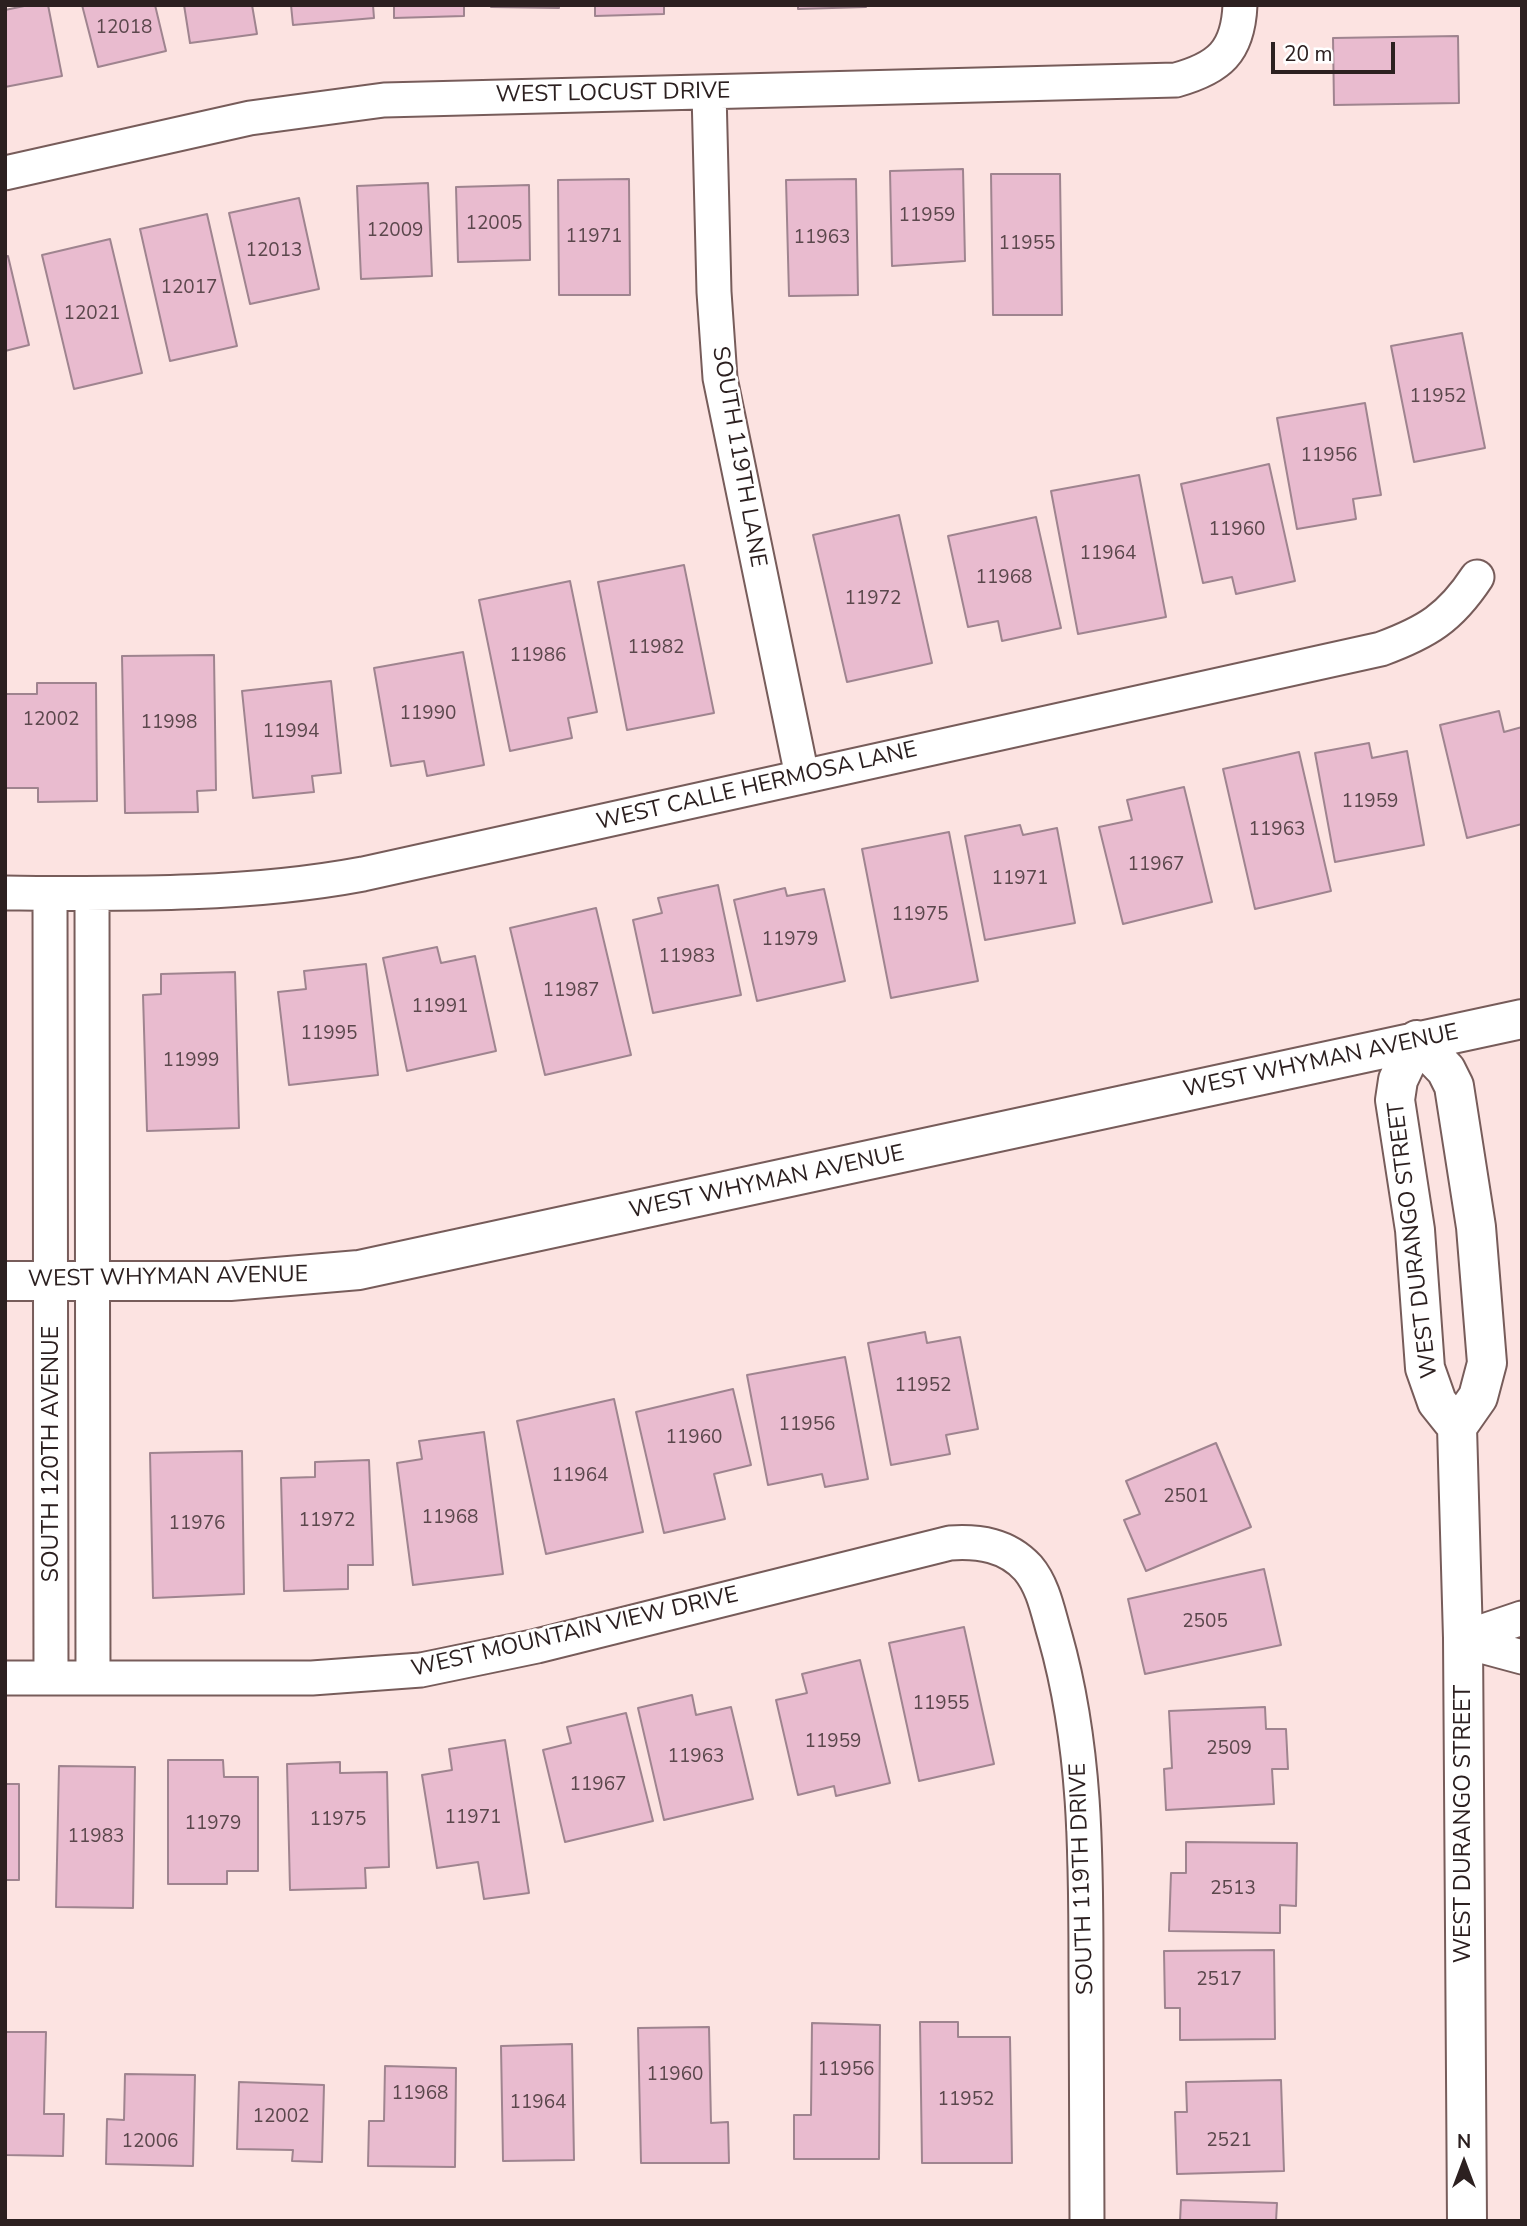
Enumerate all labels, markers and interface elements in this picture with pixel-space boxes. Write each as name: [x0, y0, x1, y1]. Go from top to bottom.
house number: 12018: [96, 17, 152, 39]
scale bar: [1275, 28, 1399, 72]
text: 20 m: [1284, 40, 1333, 68]
street label: WEST LOCUST DRIVE: [495, 78, 731, 110]
house number: 11959: [899, 205, 955, 227]
house number: 12005: [466, 213, 522, 235]
house number: 12009: [367, 220, 423, 242]
house number: 11971: [566, 226, 622, 248]
house number: 11963: [794, 227, 850, 249]
house number: 11955: [999, 233, 1055, 255]
house number: 12013: [246, 240, 302, 262]
house number: 12017: [161, 277, 217, 299]
house number: 12021: [64, 303, 120, 325]
street label: SOUTH 119TH LANE: [705, 344, 771, 570]
house number: 11952: [1410, 386, 1466, 408]
house number: 11956: [1301, 445, 1357, 467]
house number: 11960: [1209, 519, 1265, 541]
house number: 11964: [1080, 543, 1136, 565]
house number: 11968: [976, 567, 1032, 589]
house number: 11972: [845, 588, 901, 610]
house number: 11982: [628, 637, 684, 659]
house number: 11986: [510, 645, 566, 667]
house number: 11990: [400, 703, 456, 725]
house number: 12002: [23, 709, 79, 731]
house number: 11998: [141, 712, 197, 734]
house number: 11994: [263, 721, 319, 743]
street label: WEST CALLE HERMOSA LANE: [594, 737, 920, 837]
house number: 11959: [1342, 791, 1398, 813]
house number: 11963: [1249, 819, 1305, 841]
house number: 11967: [1128, 854, 1184, 876]
house number: 11971: [992, 868, 1048, 890]
house number: 11975: [892, 904, 948, 926]
house number: 11979: [762, 929, 818, 951]
house number: 11983: [659, 946, 715, 968]
house number: 11987: [543, 980, 599, 1002]
house number: 11991: [412, 996, 468, 1018]
street label: WEST WHYMAN AVENUE: [1181, 1019, 1461, 1105]
house number: 11995: [301, 1023, 357, 1045]
house number: 11999: [163, 1050, 219, 1072]
street label: WEST DURANGO STREET: [1383, 1100, 1445, 1380]
street label: WEST WHYMAN AVENUE: [627, 1140, 907, 1226]
street label: WEST WHYMAN AVENUE: [28, 1262, 308, 1294]
street label: SOUTH 120TH AVENUE: [38, 1326, 66, 1582]
house number: 11952: [895, 1375, 951, 1397]
house number: 11956: [779, 1414, 835, 1436]
house number: 11960: [666, 1427, 722, 1449]
house number: 11964: [552, 1465, 608, 1487]
house number: 2501: [1163, 1486, 1209, 1508]
house number: 11968: [422, 1507, 478, 1529]
house number: 11972: [299, 1510, 355, 1532]
house number: 11976: [169, 1513, 225, 1535]
street label: WEST MOUNTAIN VIEW DRIVE: [409, 1582, 741, 1684]
house number: 2505: [1182, 1611, 1228, 1633]
street label: WEST DURANGO STREET: [1450, 1685, 1478, 1963]
house number: 11955: [913, 1693, 969, 1715]
house number: 11959: [805, 1731, 861, 1753]
house number: 2509: [1206, 1738, 1252, 1760]
house number: 11963: [668, 1746, 724, 1768]
street label: SOUTH 119TH DRIVE: [1065, 1763, 1101, 1995]
house number: 11967: [570, 1774, 626, 1796]
house number: 11971: [445, 1807, 501, 1829]
house number: 11975: [310, 1809, 366, 1831]
house number: 11979: [185, 1813, 241, 1835]
house number: 11983: [68, 1826, 124, 1848]
house number: 2513: [1210, 1878, 1256, 1900]
house number: 2517: [1196, 1969, 1242, 1991]
house number: 11956: [818, 2059, 874, 2081]
house number: 11960: [647, 2064, 703, 2086]
house number: 11968: [392, 2083, 448, 2105]
house number: 11952: [938, 2089, 994, 2111]
house number: 11964: [510, 2092, 566, 2114]
house number: 12002: [253, 2106, 309, 2128]
north arrow: [1429, 2128, 1499, 2198]
text: N: [1457, 2129, 1471, 2155]
house number: 2521: [1206, 2130, 1252, 2152]
house number: 12006: [122, 2131, 178, 2153]

